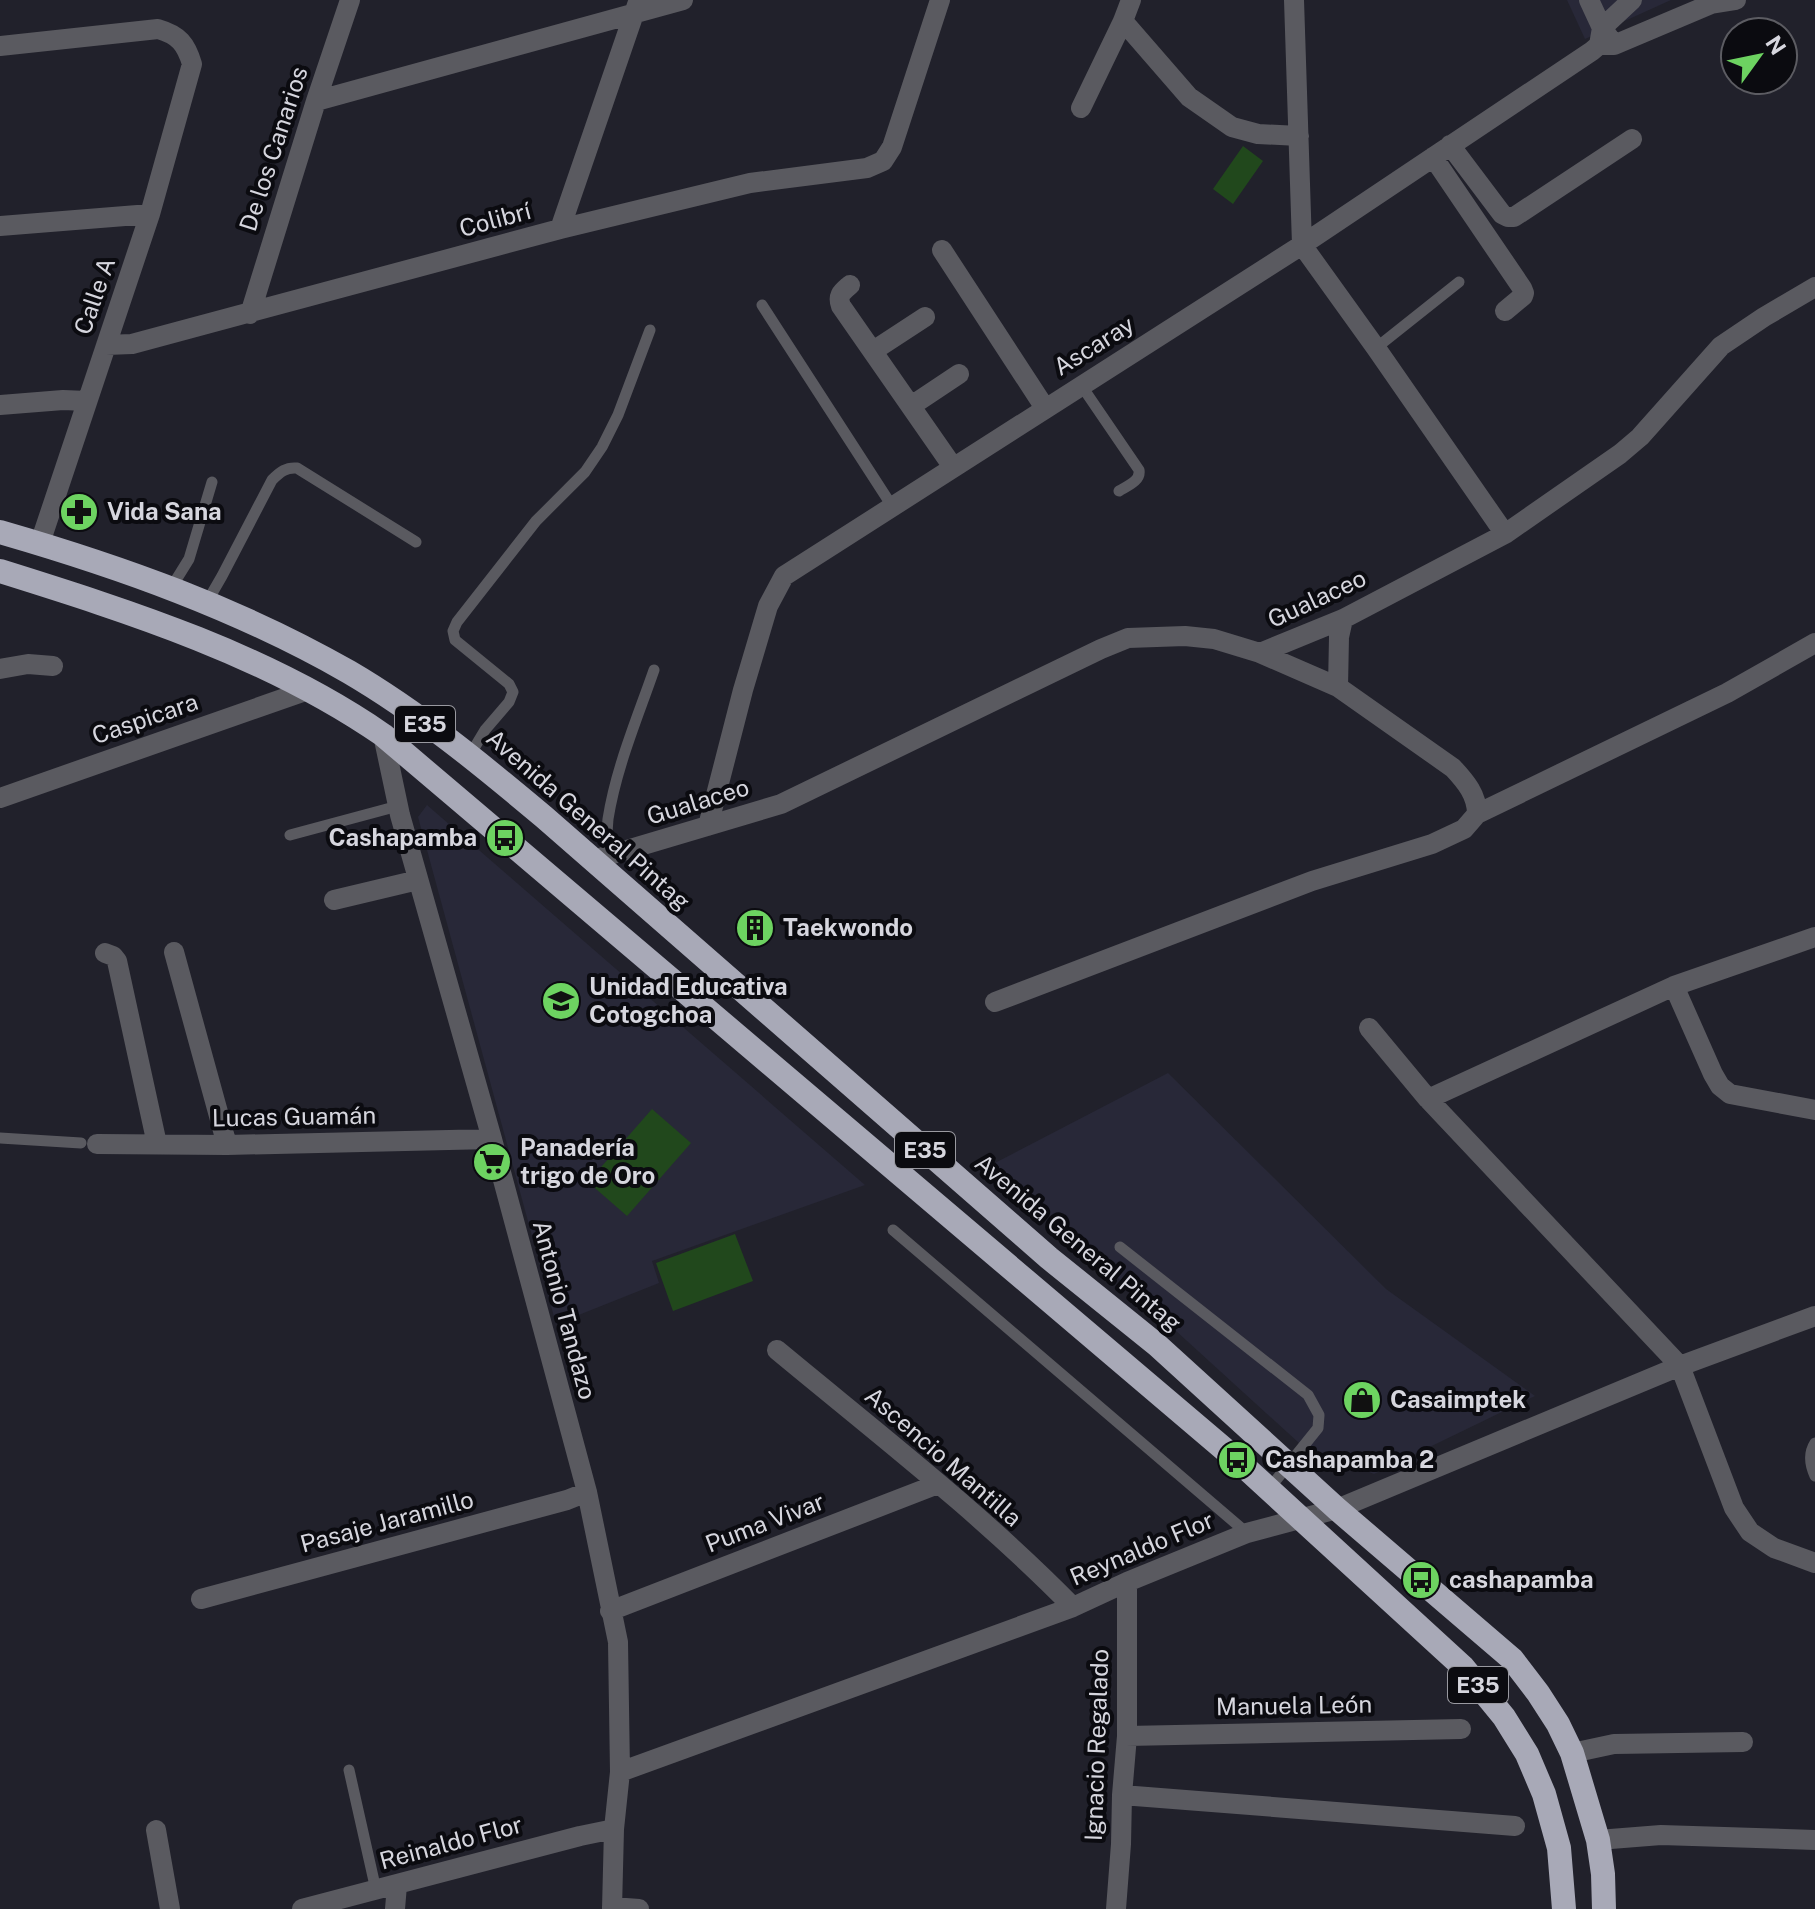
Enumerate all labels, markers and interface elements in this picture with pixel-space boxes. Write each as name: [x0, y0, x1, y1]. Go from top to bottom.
north arrow: [1719, 16, 1799, 96]
text: N: [1760, 31, 1791, 59]
street label: De los Canarios: [233, 63, 313, 235]
street label: Colibrí: [456, 196, 535, 242]
street label: Calle A: [68, 254, 120, 338]
street label: Ascaray: [1048, 309, 1139, 381]
pharmacy icon: Vida Sana: [58, 491, 100, 533]
place label: Vida Sana: [107, 497, 222, 525]
street label: Gualaceo: [1263, 563, 1370, 633]
street label: Caspicara: [88, 687, 201, 749]
road number: E35: [395, 706, 455, 742]
street label: Avenida General Pintag: [481, 723, 696, 915]
street label: Gualaceo: [643, 772, 752, 830]
bus stop icon: Cashapamba: [484, 817, 526, 859]
place label: Cashapamba: [329, 823, 477, 851]
building icon: Taekwondo: [734, 907, 776, 949]
place label: Taekwondo: [783, 913, 913, 941]
place label: Unidad Educativa Cotogchoa: [589, 972, 788, 1028]
school or university icon: Unidad Educativa Cotogchoa: [540, 980, 582, 1022]
street label: Lucas Guamán: [212, 1101, 376, 1131]
road number: E35: [895, 1132, 955, 1168]
place label: Panadería trigo de Oro: [520, 1133, 655, 1189]
supermarket icon: Panadería trigo de Oro: [471, 1141, 513, 1183]
street label: Avenida General Pintag: [970, 1148, 1187, 1337]
street label: Antonio Tandazo: [528, 1217, 602, 1402]
shop icon: Casaimptek: [1341, 1379, 1383, 1421]
street label: Ascencio Mantilla: [860, 1381, 1028, 1532]
place label: Casaimptek: [1390, 1385, 1526, 1413]
bus stop icon: Cashapamba 2: [1216, 1439, 1258, 1481]
place label: Cashapamba 2: [1265, 1445, 1434, 1473]
street label: Pasaje Jaramillo: [297, 1484, 476, 1558]
street label: Puma Vivar: [701, 1487, 828, 1558]
street label: Reynaldo Flor: [1066, 1505, 1218, 1591]
bus stop icon: cashapamba: [1400, 1559, 1442, 1601]
place label: cashapamba: [1449, 1565, 1594, 1593]
street label: Ignacio Regalado: [1079, 1648, 1113, 1842]
road number: E35: [1448, 1667, 1508, 1703]
street label: Manuela León: [1216, 1690, 1372, 1720]
street label: Reinaldo Flor: [376, 1810, 525, 1875]

